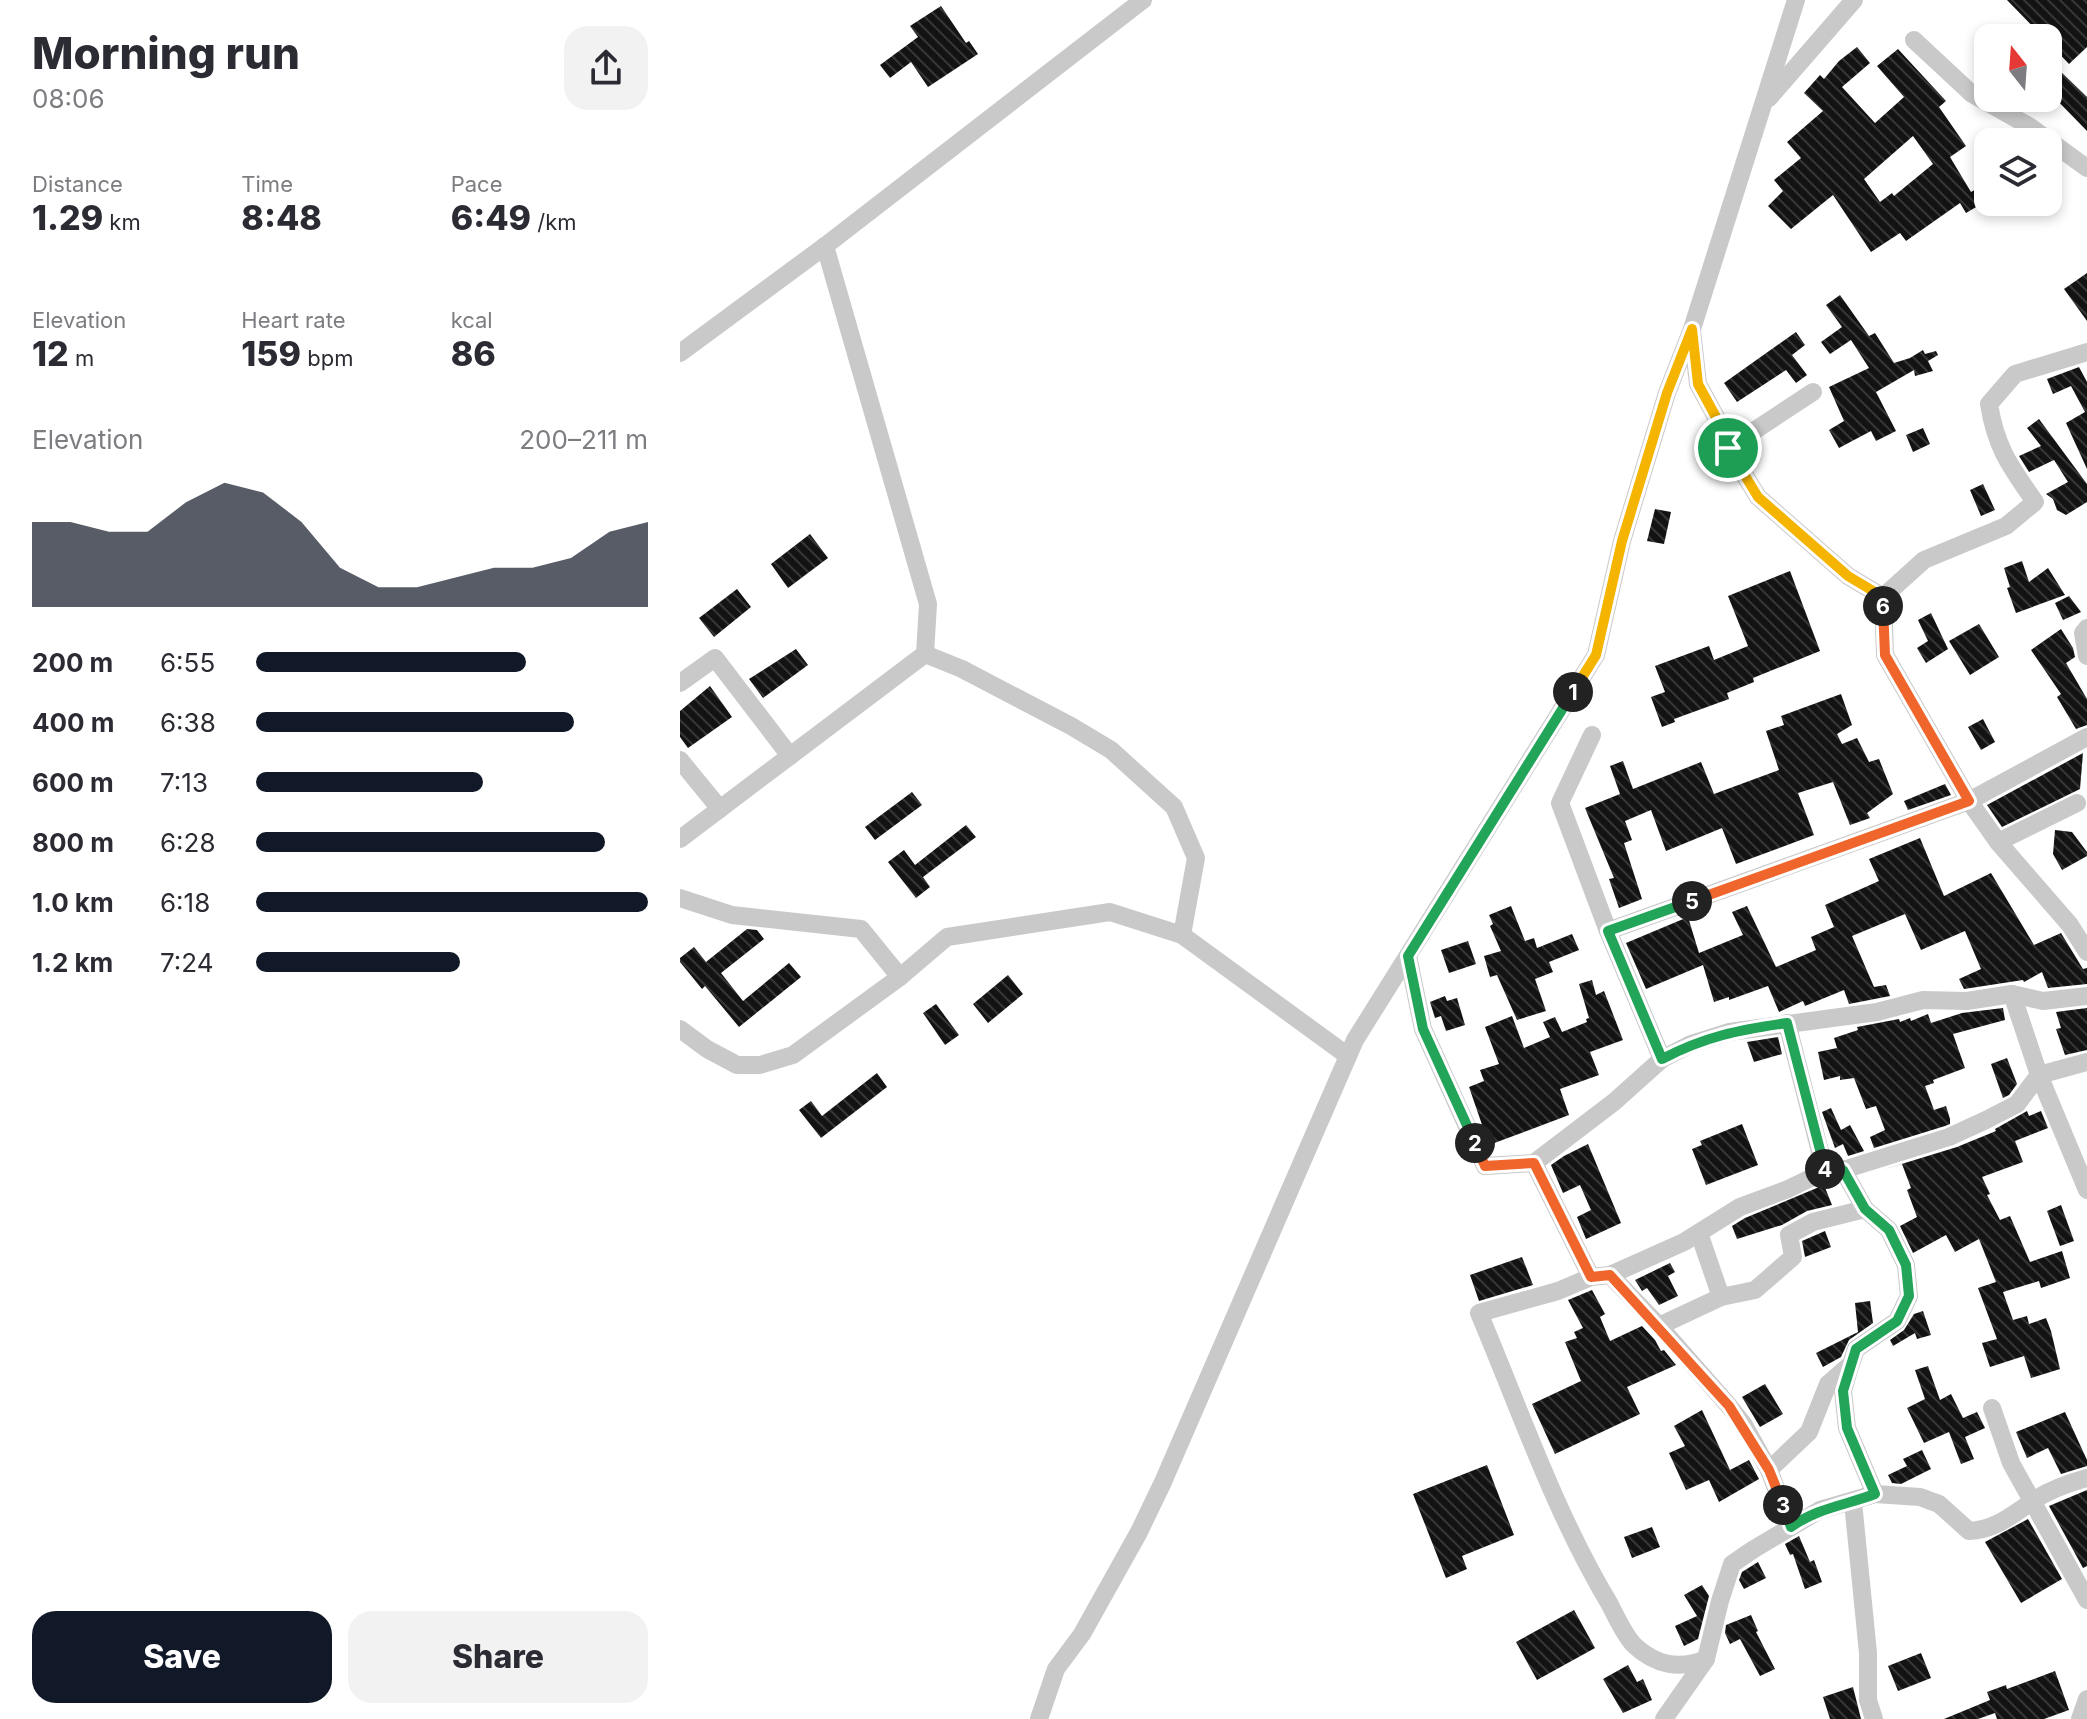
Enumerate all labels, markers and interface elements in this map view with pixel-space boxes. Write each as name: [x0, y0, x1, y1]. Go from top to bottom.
north arrow: [1974, 24, 2062, 112]
map controls: [1974, 24, 2062, 216]
text: Morning run: [32, 26, 300, 80]
button: share: [564, 26, 648, 110]
text: 08:06: [32, 83, 105, 114]
button: layers: [1974, 128, 2062, 216]
text: Distance: [32, 171, 123, 197]
text: Time: [241, 171, 293, 197]
text: Pace: [451, 171, 502, 197]
text: 1.29: [32, 197, 103, 238]
text: 8:48: [241, 197, 322, 238]
text: 6:49: [451, 197, 531, 238]
text: km: [103, 209, 141, 235]
text: /km: [531, 209, 577, 235]
text: Elevation: [32, 307, 126, 333]
text: Heart rate: [241, 307, 346, 333]
text: kcal: [451, 307, 493, 333]
text: 12: [32, 333, 69, 374]
text: 159: [241, 333, 301, 374]
text: 86: [451, 333, 496, 374]
text: m: [69, 345, 94, 371]
text: bpm: [301, 345, 353, 371]
pin: [1694, 414, 1762, 482]
text: Elevation: [32, 424, 143, 455]
text: 200–211 m: [519, 424, 648, 455]
icon: arrive: [1706, 426, 1750, 470]
pin: 6: [1863, 586, 1903, 626]
text: 6: [1876, 593, 1890, 619]
text: 200 m: [32, 647, 113, 678]
text: 6:55: [160, 647, 215, 678]
pin: 1: [1553, 672, 1593, 712]
text: 1: [1568, 679, 1578, 705]
text: 400 m: [32, 707, 115, 738]
text: 6:38: [160, 707, 216, 738]
text: 600 m: [32, 767, 114, 798]
text: 7:13: [160, 767, 208, 798]
text: 800 m: [32, 827, 114, 858]
text: 6:28: [160, 827, 216, 858]
pin: 5: [1672, 881, 1712, 921]
text: 1.0 km: [32, 887, 114, 918]
text: 6:18: [160, 887, 210, 918]
text: 5: [1685, 888, 1699, 914]
text: 1.2 km: [32, 947, 113, 978]
text: 7:24: [160, 947, 214, 978]
pin: 2: [1455, 1123, 1495, 1163]
text: 2: [1468, 1130, 1482, 1156]
pin: 4: [1805, 1149, 1845, 1189]
text: 4: [1818, 1156, 1832, 1182]
pin: 3: [1763, 1485, 1803, 1525]
text: 3: [1776, 1492, 1790, 1518]
button: Save: [32, 1611, 332, 1703]
button: Share: [348, 1611, 648, 1703]

